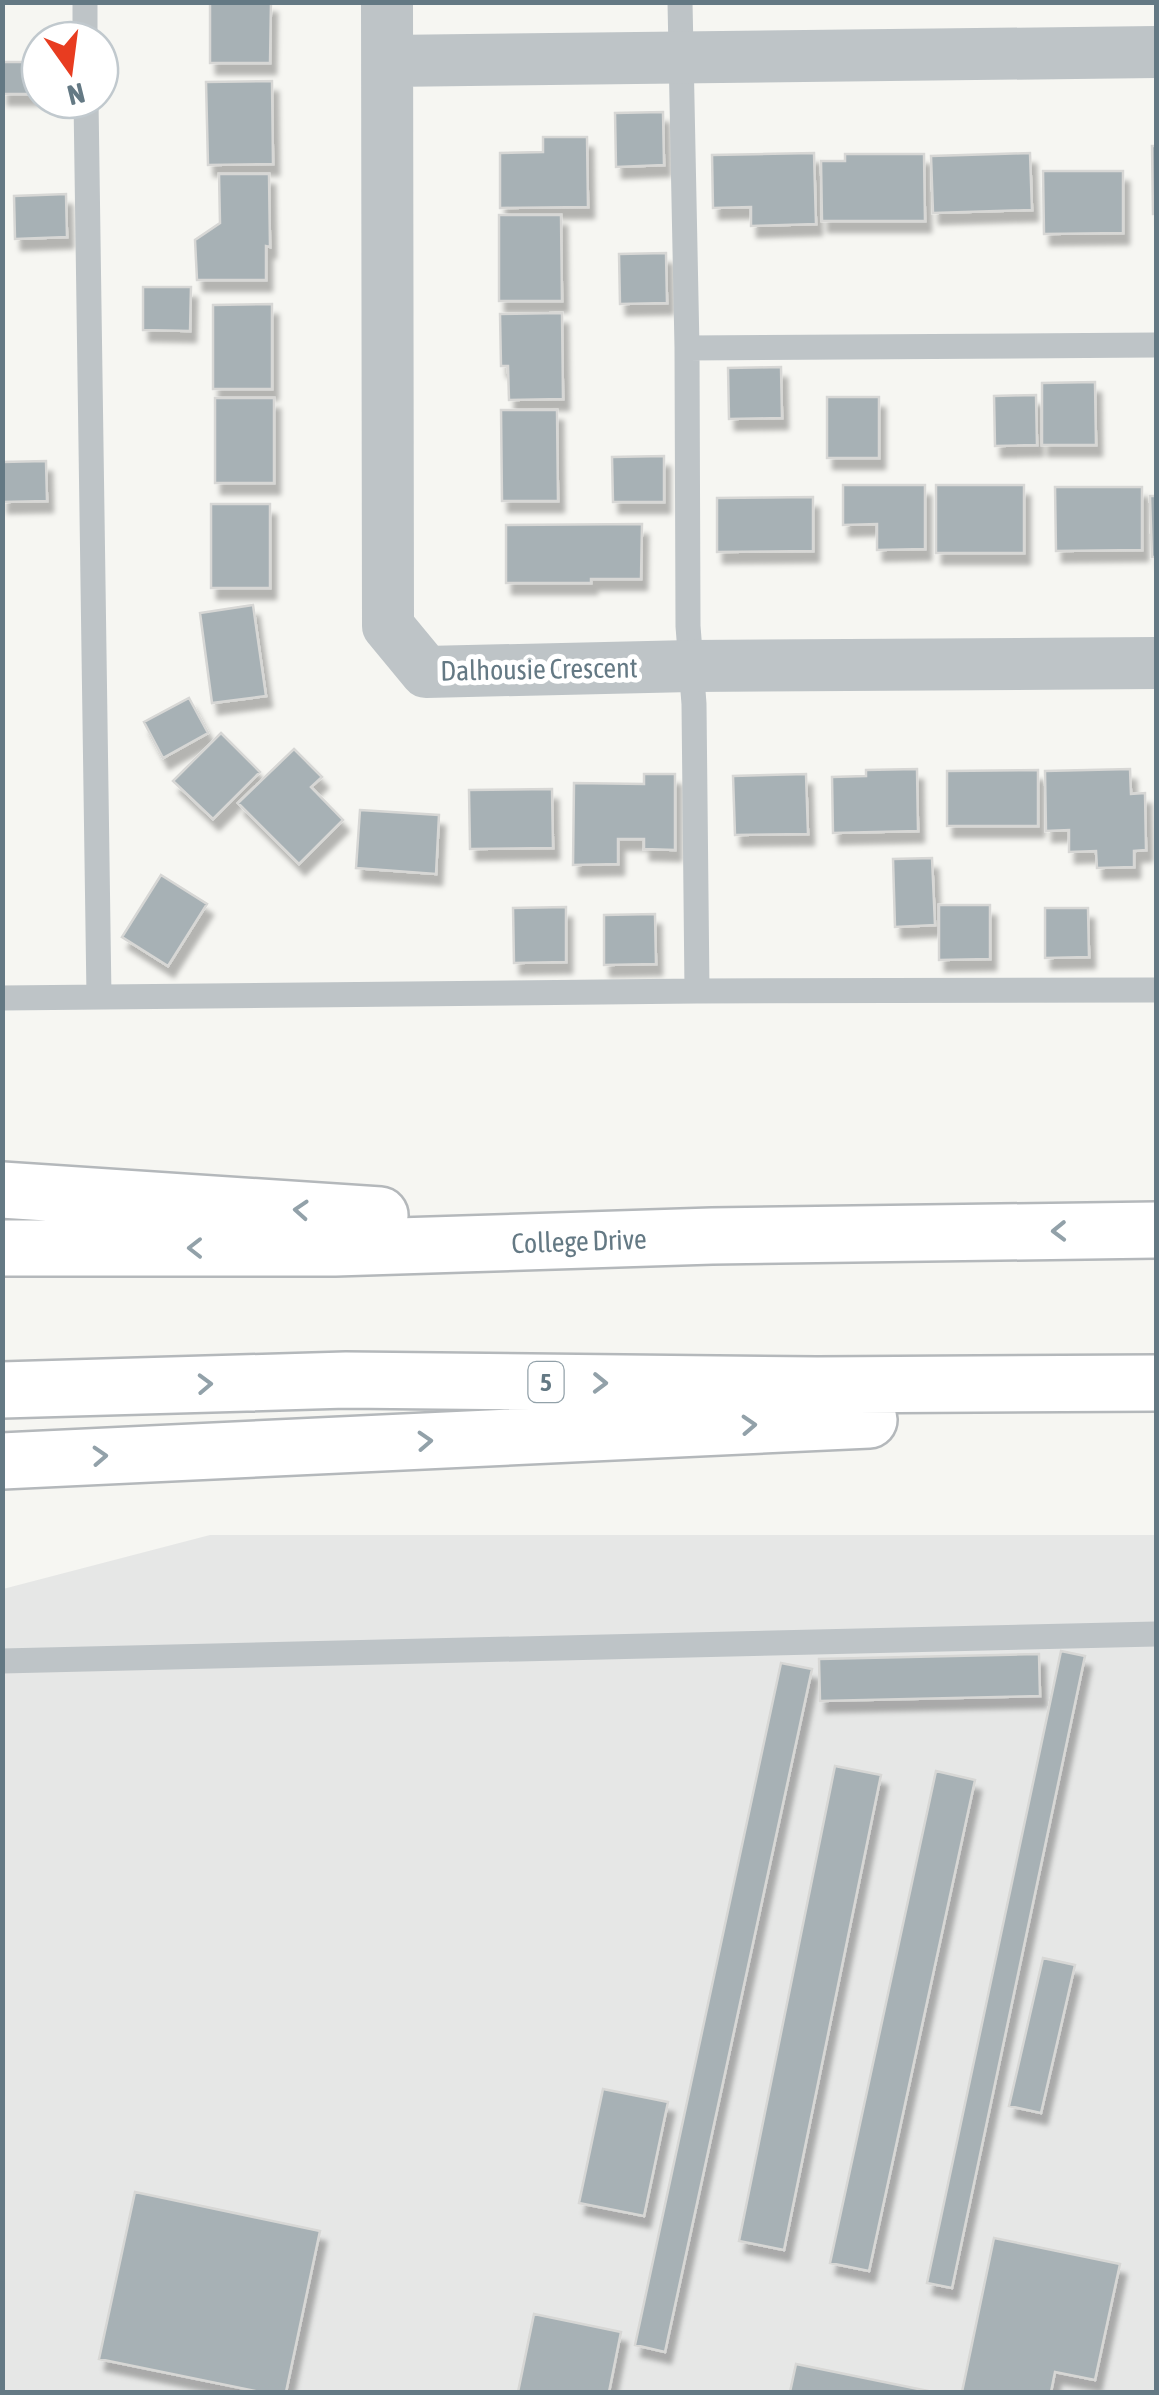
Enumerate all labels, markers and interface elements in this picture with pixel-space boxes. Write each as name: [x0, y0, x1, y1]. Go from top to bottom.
north arrow: [20, 20, 120, 120]
text: N: [64, 77, 88, 112]
street label: Dalhousie Crescent: [440, 651, 638, 687]
one-way arrow: [292, 1199, 308, 1221]
one-way arrow: [1051, 1220, 1066, 1242]
street label: College Drive: [511, 1223, 647, 1259]
one-way arrow: [186, 1237, 202, 1259]
road number: 5: [528, 1362, 564, 1402]
one-way arrow: [592, 1372, 608, 1394]
one-way arrow: [197, 1374, 213, 1395]
one-way arrow: [742, 1415, 758, 1436]
one-way arrow: [417, 1431, 433, 1452]
one-way arrow: [92, 1446, 108, 1467]

